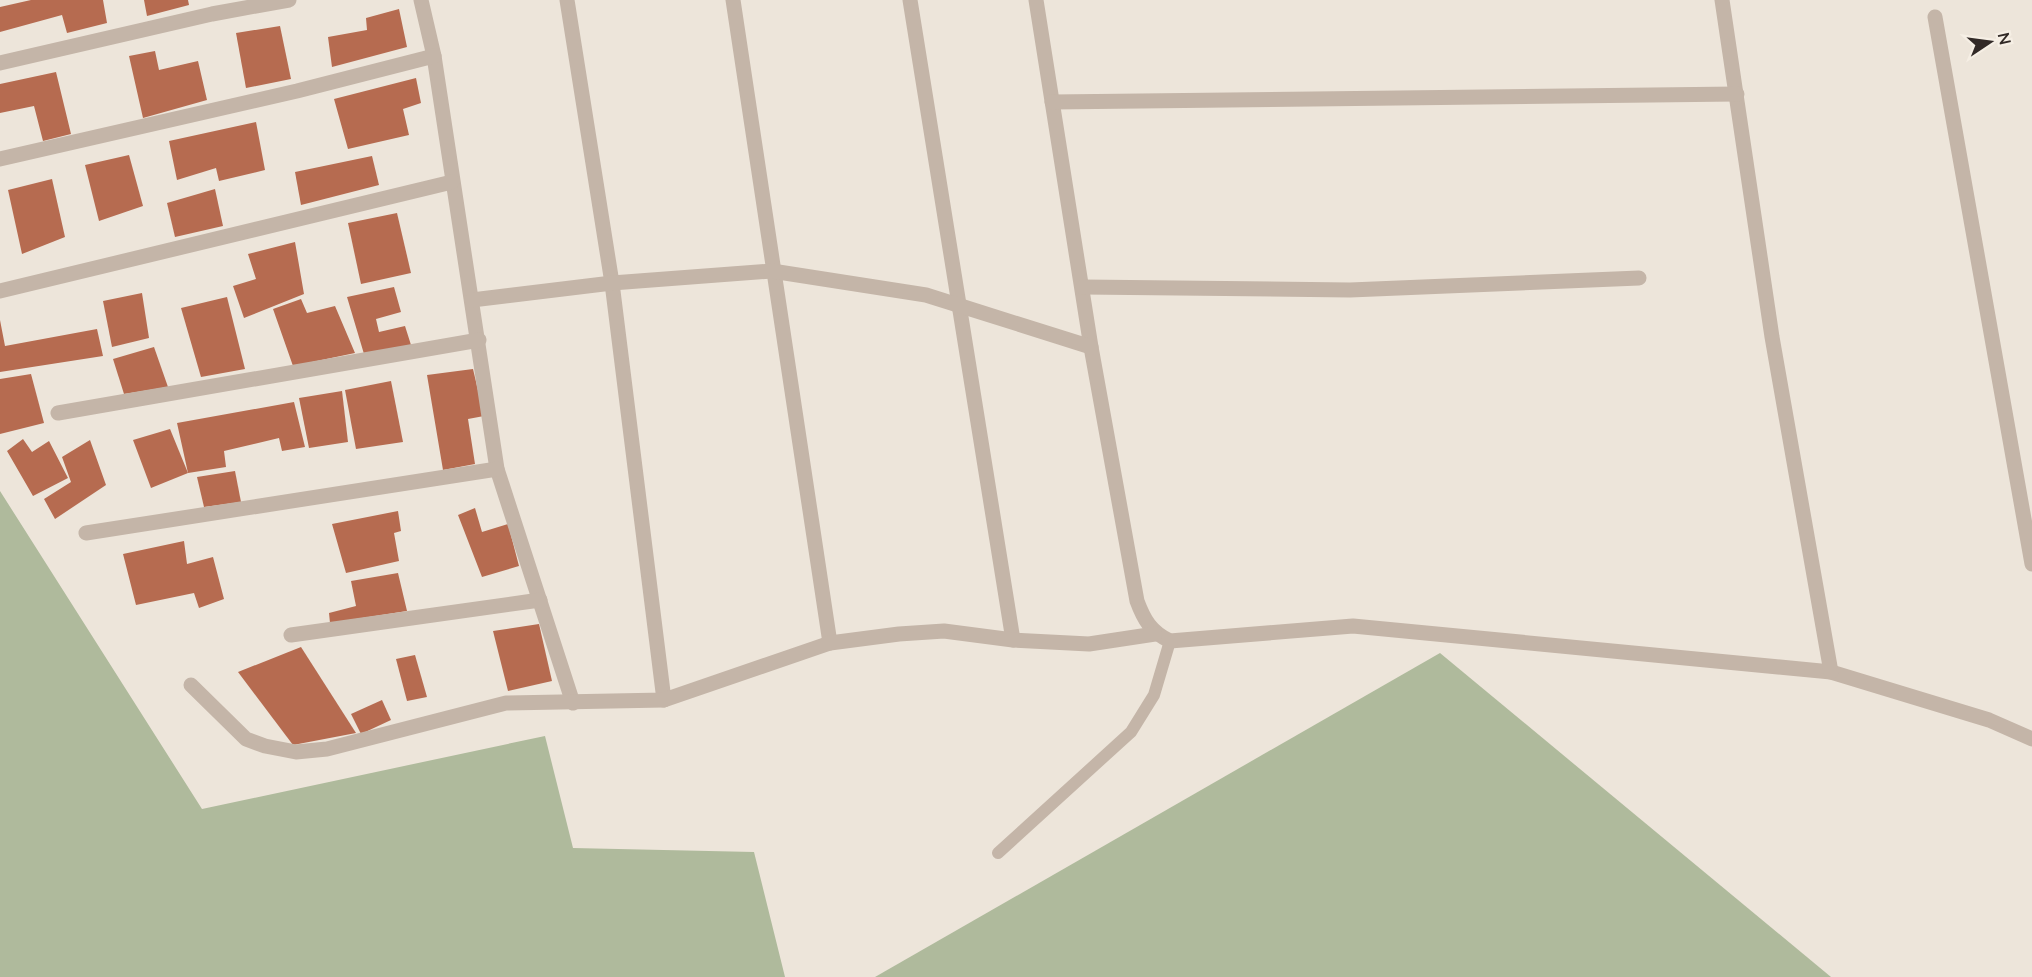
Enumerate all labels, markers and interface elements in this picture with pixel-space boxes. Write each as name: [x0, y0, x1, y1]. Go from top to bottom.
north arrow: [1960, 12, 2020, 72]
text: N: [1994, 30, 2016, 47]

